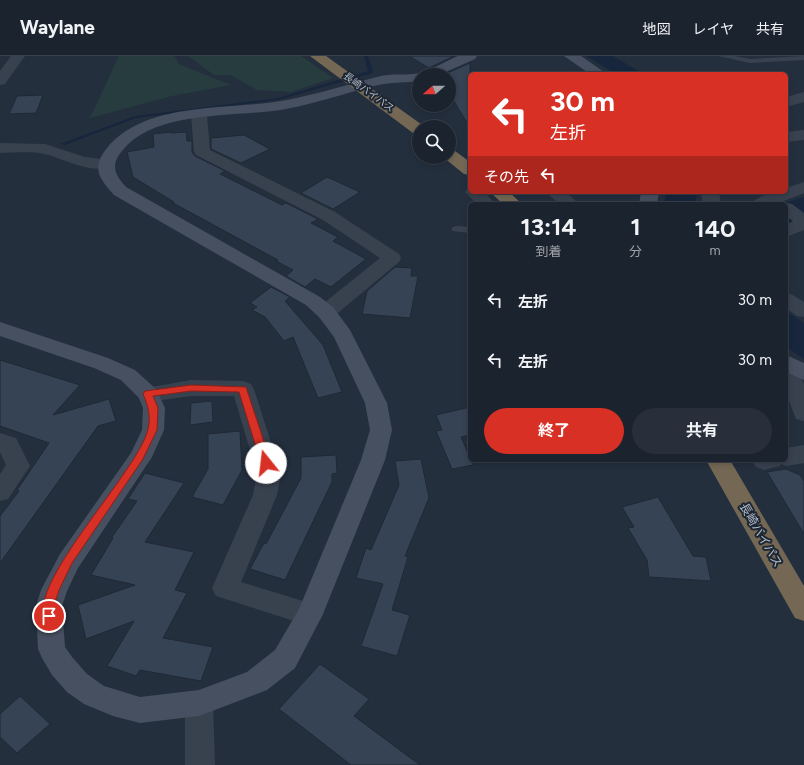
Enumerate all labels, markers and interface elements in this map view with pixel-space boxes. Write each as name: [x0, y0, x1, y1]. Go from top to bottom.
text: Waylane: [20, 16, 95, 39]
text: 地図: [642, 21, 670, 38]
text: レイヤ: [692, 21, 734, 38]
text: 共有: [756, 21, 784, 38]
north arrow: [412, 68, 456, 112]
map controls: [412, 68, 456, 164]
street label: 長崎バイパス: [341, 69, 397, 115]
text: 30 m: [550, 84, 615, 118]
icon: left: [484, 88, 536, 140]
button: search: [412, 120, 456, 164]
text: 左折: [550, 122, 586, 144]
icon: left: [537, 164, 559, 186]
text: その先: [484, 168, 529, 186]
text: 13:14: [521, 212, 577, 241]
text: 1: [631, 212, 641, 241]
text: 140: [695, 214, 735, 243]
text: m: [709, 243, 721, 258]
text: 到着: [536, 244, 562, 259]
text: 分: [629, 244, 642, 259]
icon: left: [484, 289, 506, 311]
text: 30 m: [738, 291, 772, 309]
text: 左折: [518, 293, 548, 311]
icon: left: [484, 349, 506, 371]
text: 30 m: [738, 351, 772, 369]
text: 左折: [518, 353, 548, 371]
button: 終了: [484, 408, 624, 454]
button: 共有: [632, 408, 772, 454]
position arrow: [245, 442, 287, 484]
street label: 長崎バイパス: [737, 500, 785, 570]
pin: [32, 599, 66, 633]
icon: arrive: [38, 605, 60, 627]

